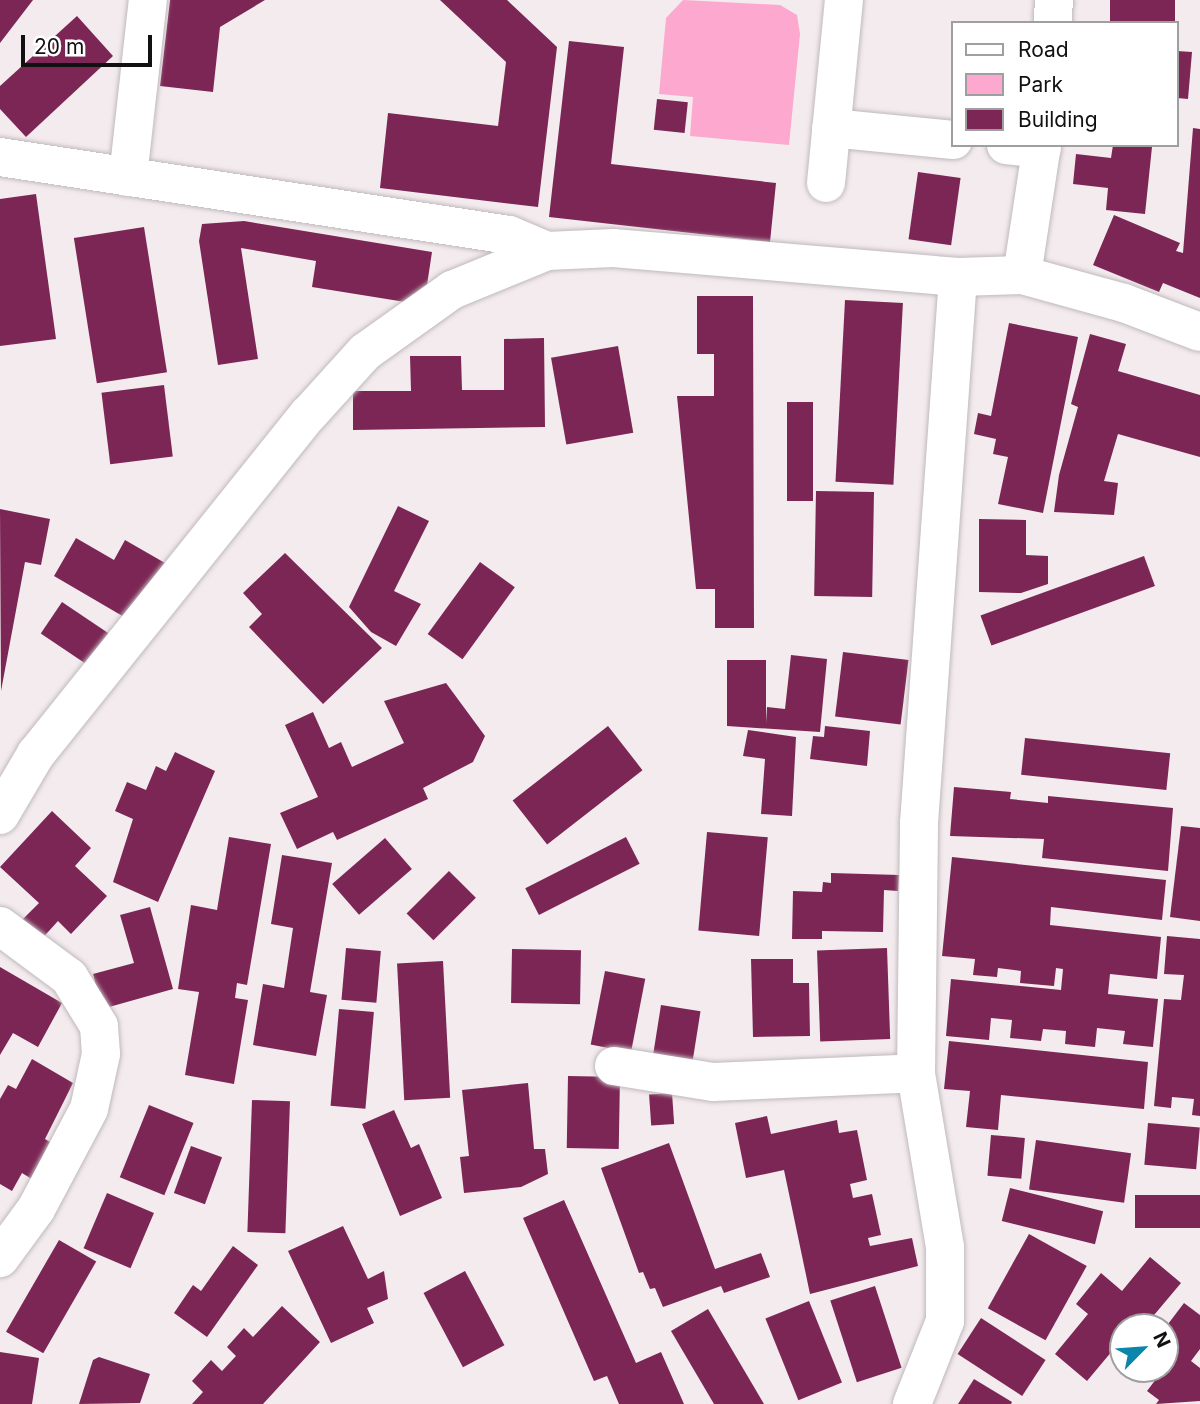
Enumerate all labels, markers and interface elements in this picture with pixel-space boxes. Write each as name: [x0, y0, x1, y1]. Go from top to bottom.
scale bar: [24, 21, 156, 65]
legend: [951, 21, 1179, 147]
text: 20 m: [34, 34, 84, 59]
text: Road: [1018, 37, 1069, 62]
text: Park: [1018, 72, 1063, 97]
text: Building: [1018, 107, 1098, 132]
north arrow: [1109, 1313, 1179, 1383]
text: N: [1148, 1328, 1175, 1351]

